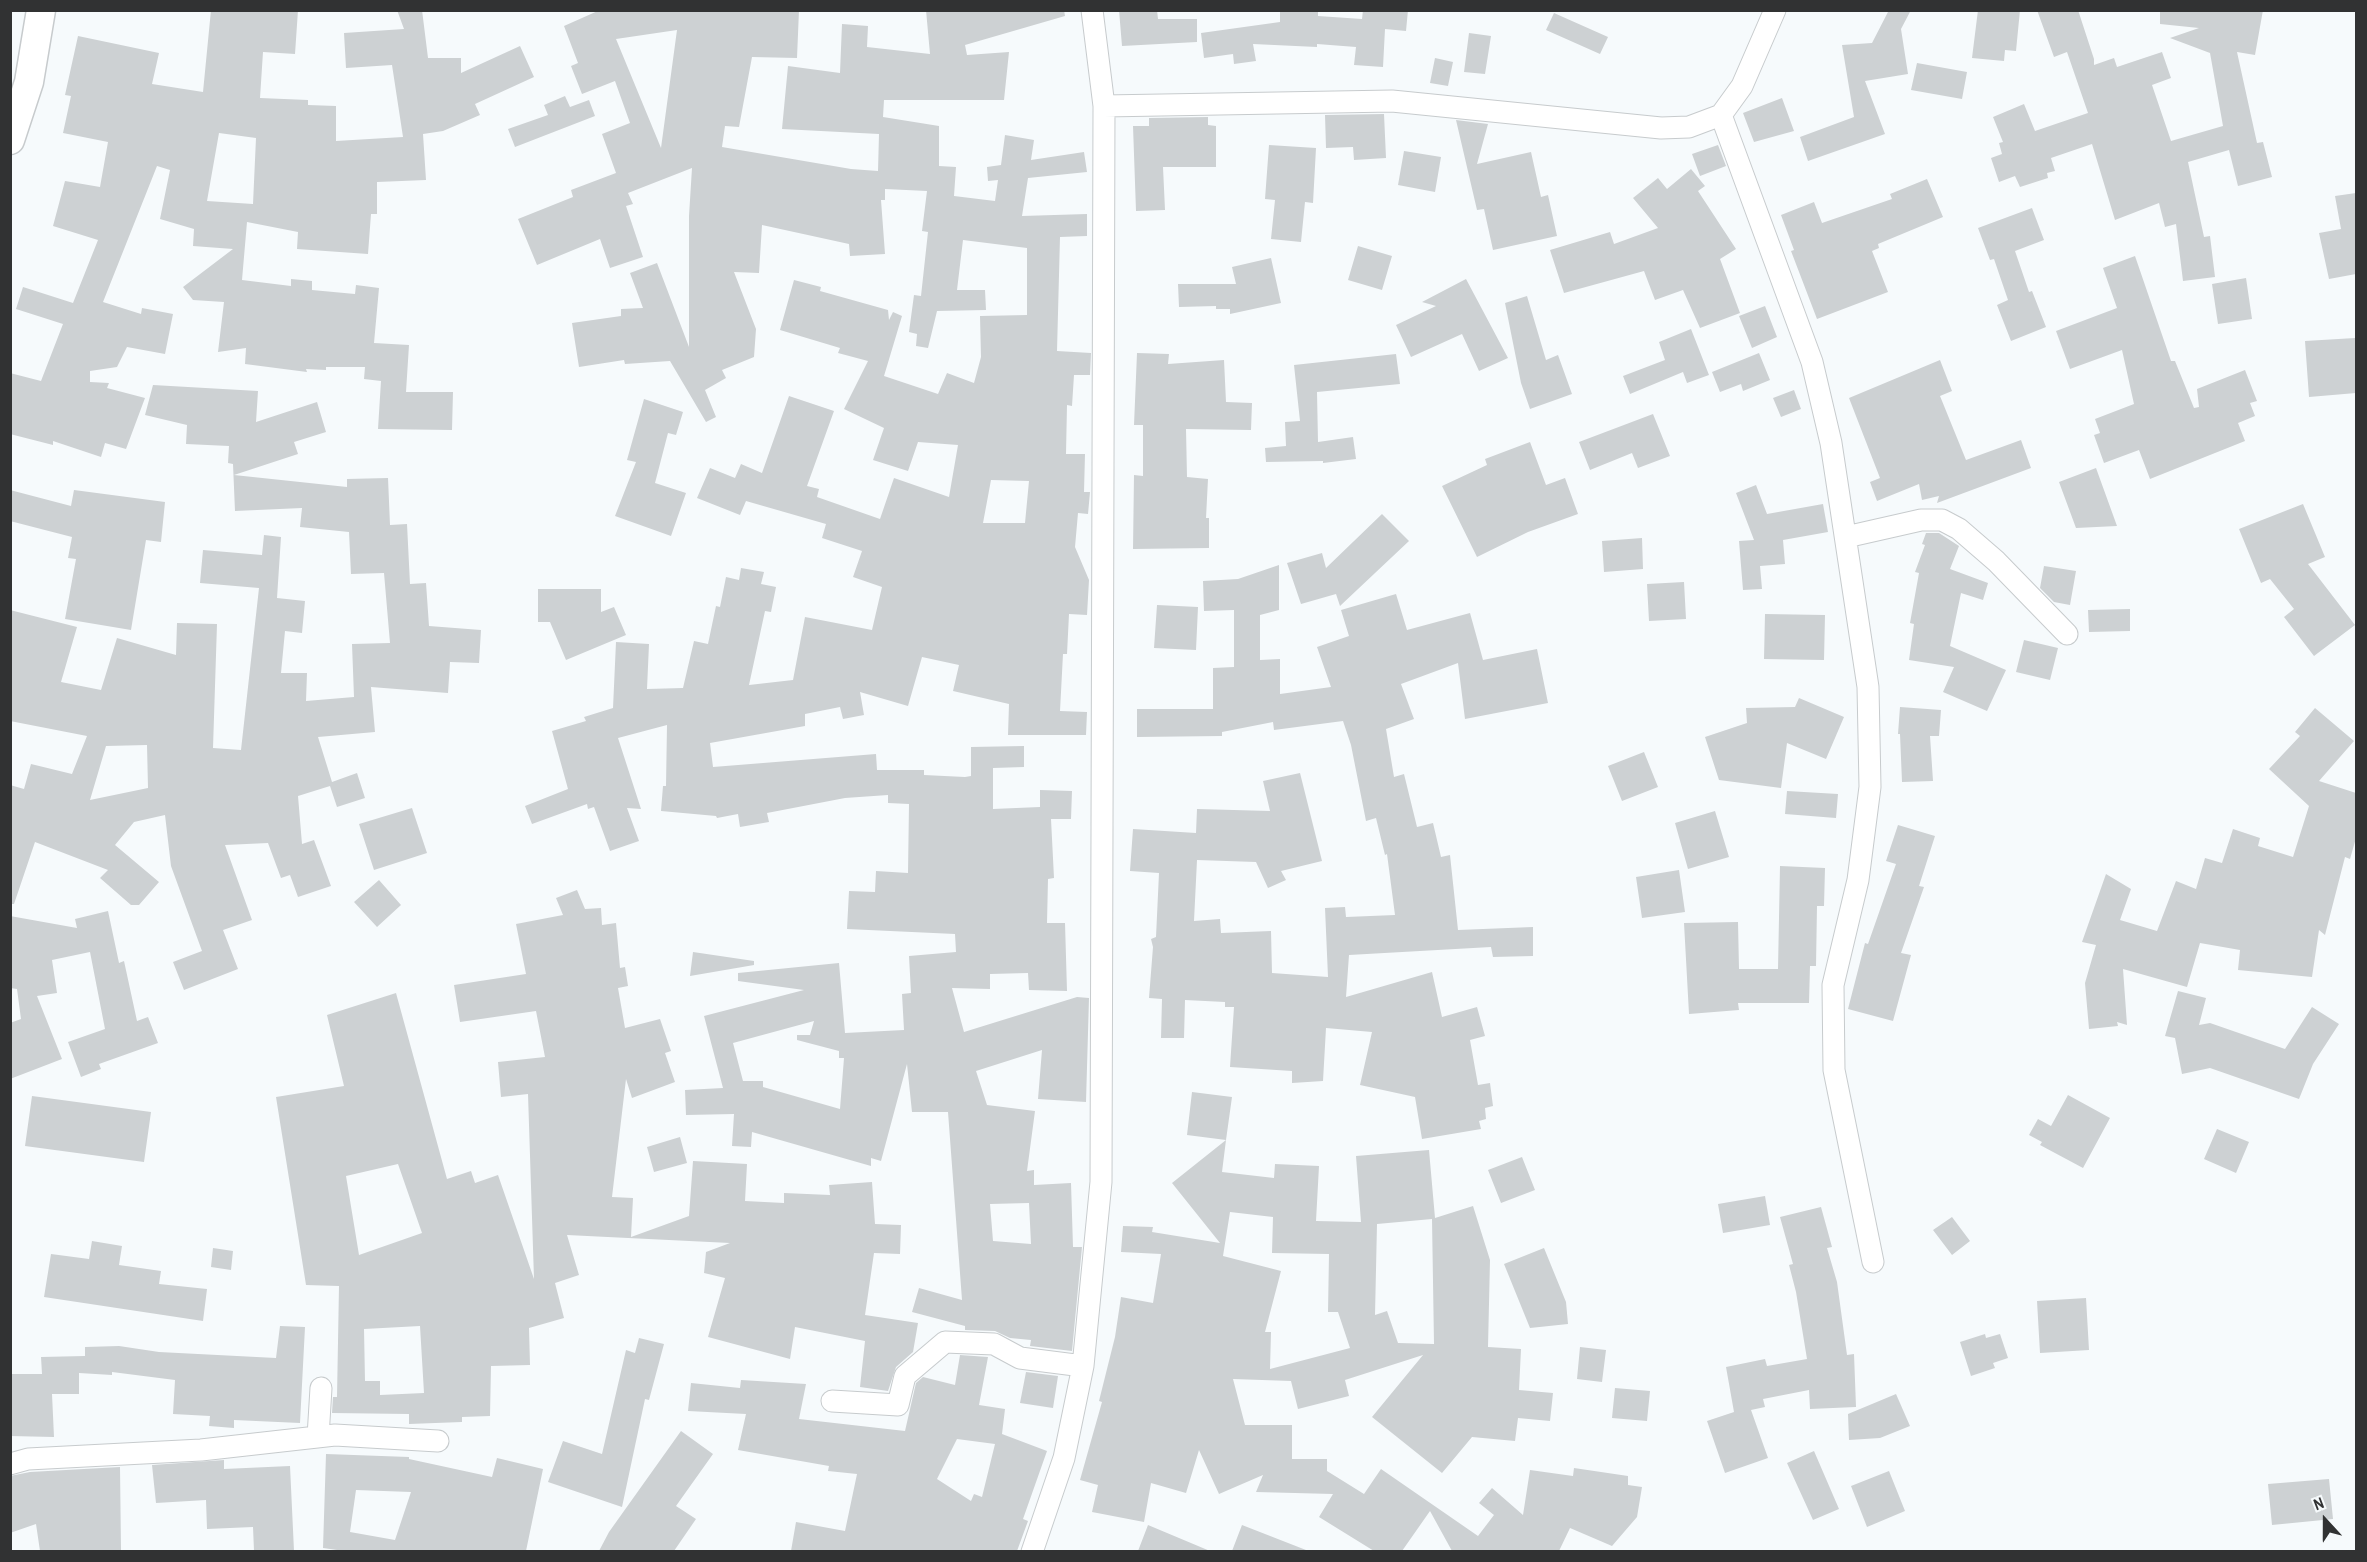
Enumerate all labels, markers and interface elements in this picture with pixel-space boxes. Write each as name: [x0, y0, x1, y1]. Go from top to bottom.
north arrow: [2295, 1490, 2355, 1550]
text: N: [2310, 1491, 2327, 1515]

